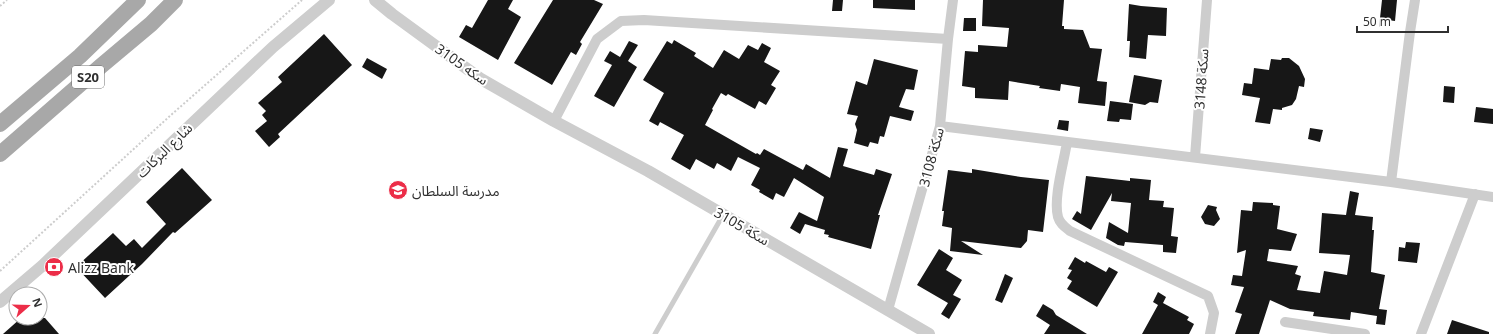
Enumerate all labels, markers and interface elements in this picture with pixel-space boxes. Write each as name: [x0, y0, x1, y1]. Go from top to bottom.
scale bar: [1357, 8, 1448, 34]
text: 50 m: [1363, 13, 1391, 30]
street label: سكه 3105: [432, 39, 492, 89]
street label: سكة 3148: [1189, 48, 1213, 110]
road number: S20: [72, 66, 104, 88]
street label: شارع البركات: [132, 118, 198, 183]
street label: سكة 3108: [914, 125, 948, 189]
school or university icon: مدرسة السلطان: [387, 179, 409, 201]
place label: مدرسة السلطان: [412, 181, 500, 200]
street label: سكة 3105: [711, 203, 773, 249]
bank icon: Alizz Bank: [43, 256, 65, 278]
place label: Alizz Bank: [68, 258, 135, 277]
north arrow: [8, 286, 48, 326]
text: N: [29, 296, 46, 309]

